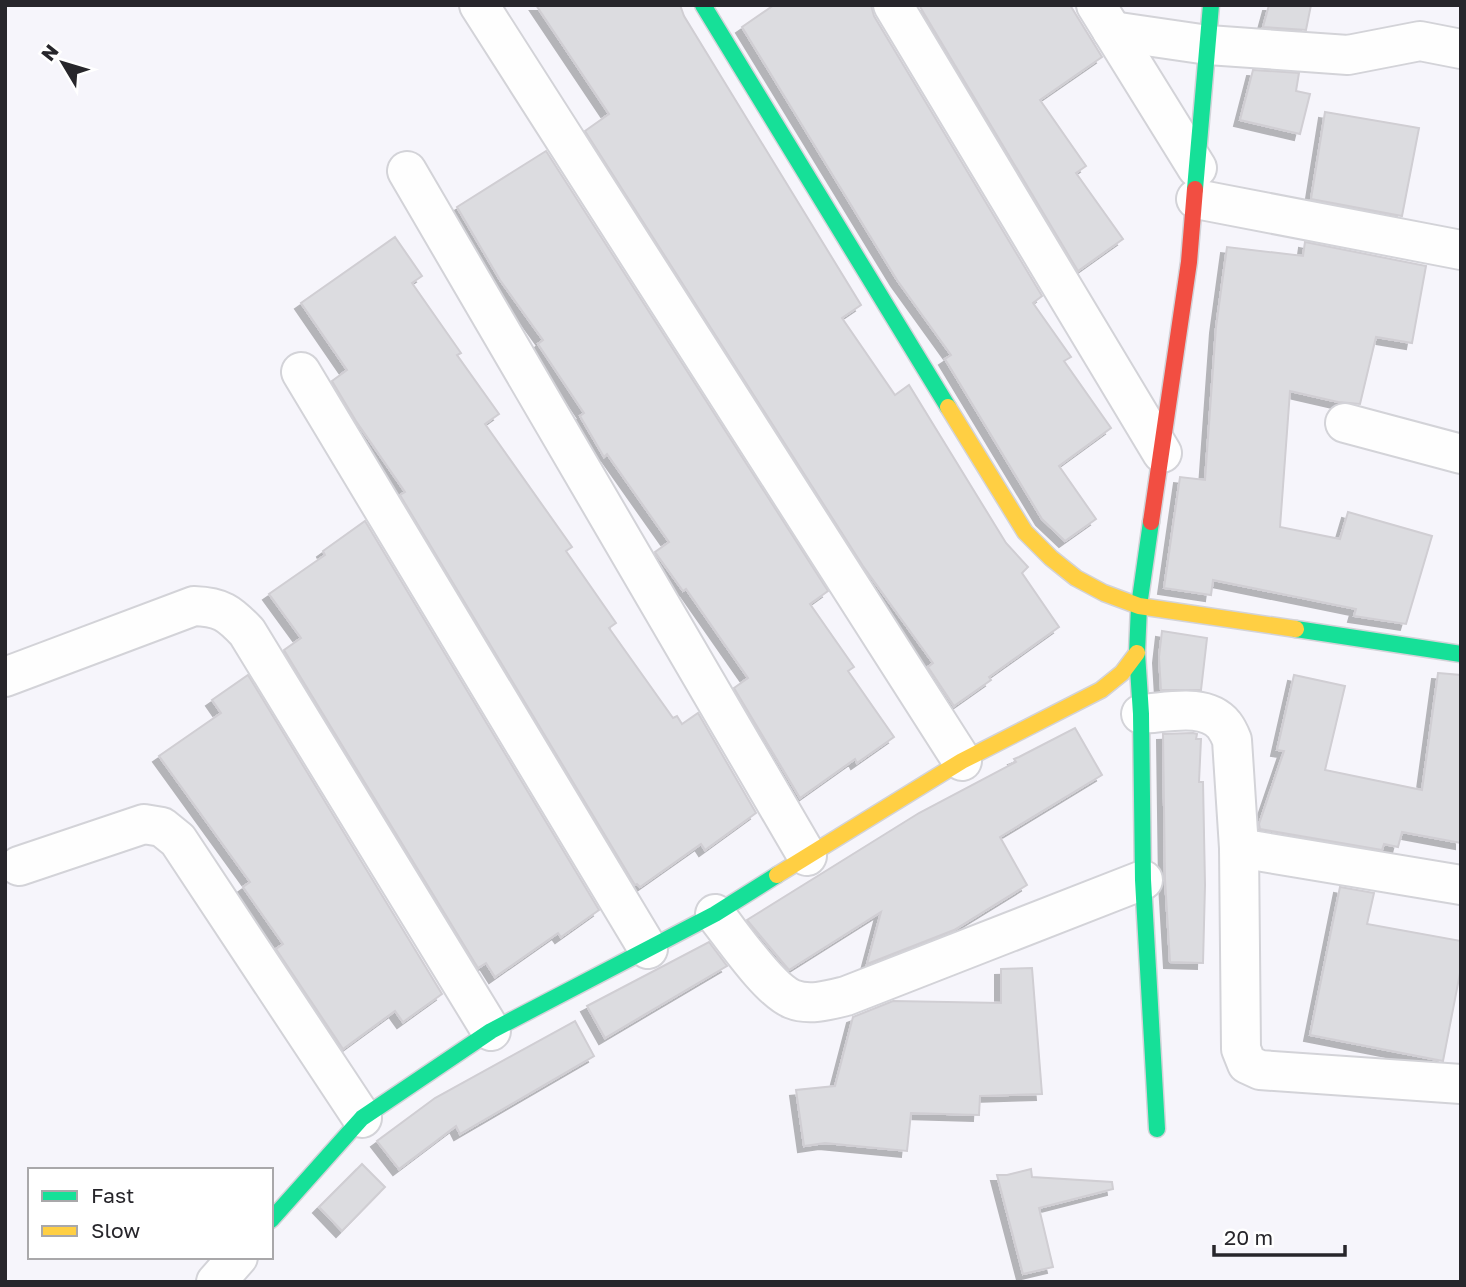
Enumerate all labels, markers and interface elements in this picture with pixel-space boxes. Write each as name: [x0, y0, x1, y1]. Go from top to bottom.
north arrow: [28, 28, 98, 98]
text: N: [36, 39, 63, 65]
legend: [28, 1168, 273, 1259]
text: Fast: [91, 1182, 134, 1208]
scale bar: [1214, 1214, 1345, 1258]
text: Slow: [91, 1217, 140, 1243]
text: 20 m: [1224, 1224, 1273, 1250]

